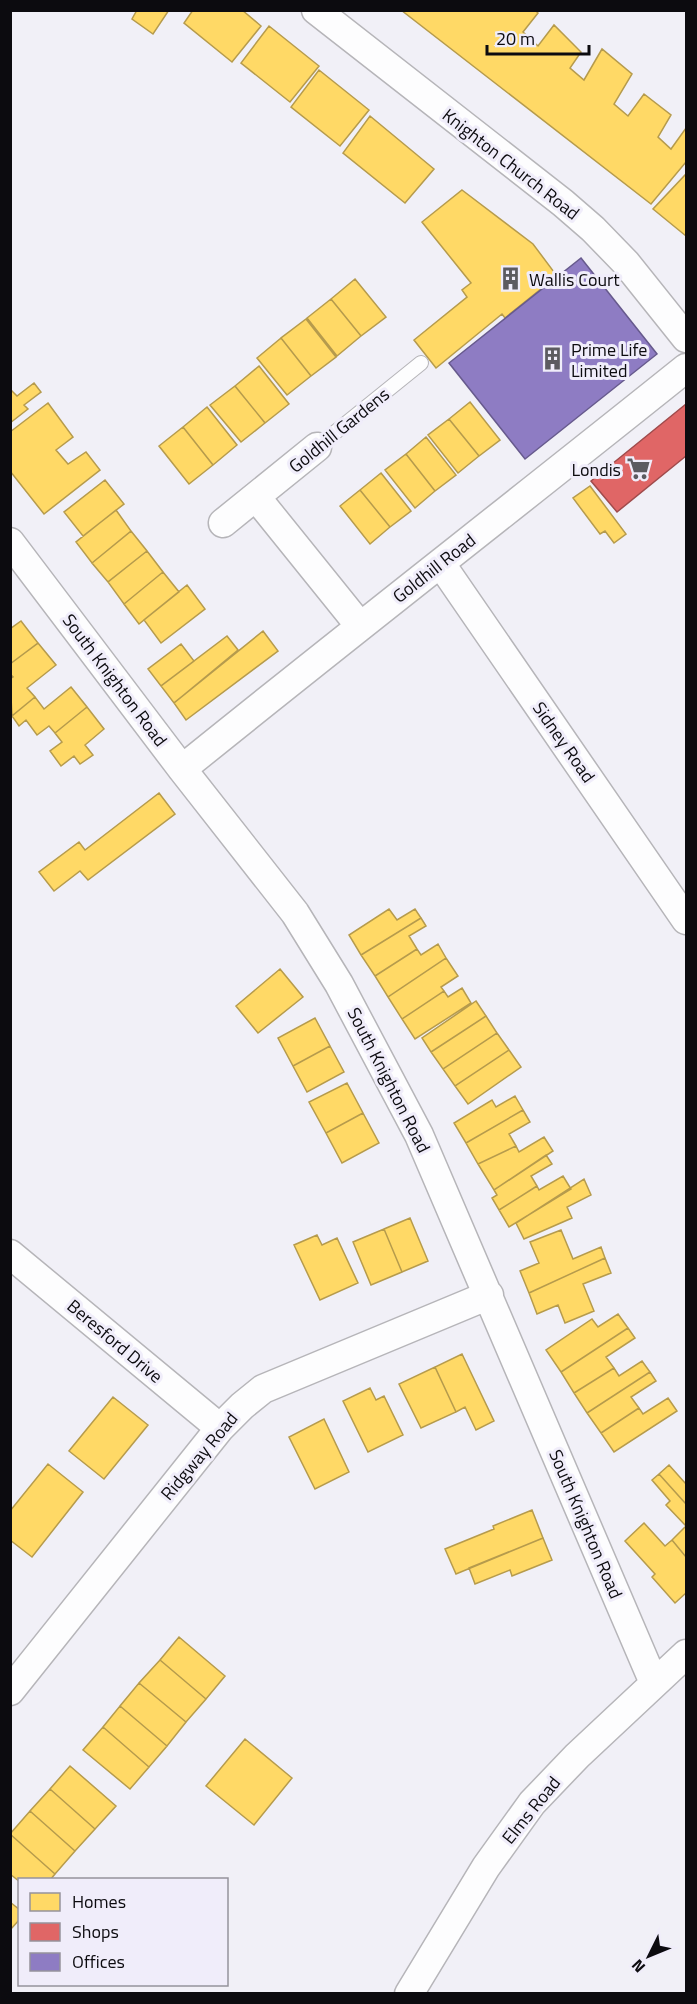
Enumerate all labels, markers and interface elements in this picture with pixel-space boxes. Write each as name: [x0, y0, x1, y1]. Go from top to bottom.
scale bar: [487, 18, 589, 56]
text: 20 m: [496, 25, 535, 52]
street label: Knighton Church Road: [437, 102, 585, 226]
building icon: Wallis Court: [498, 266, 524, 292]
place label: Wallis Court: [529, 266, 620, 293]
place label: Prime Life Limited: [571, 336, 647, 384]
building icon: Prime Life Limited: [540, 346, 566, 372]
street label: Goldhill Gardens: [283, 381, 395, 479]
place label: Londis: [571, 456, 621, 483]
supermarket icon: Londis: [626, 456, 652, 482]
street label: Goldhill Road: [387, 527, 481, 609]
street label: South Knighton Road: [56, 608, 174, 752]
street label: Sidney Road: [526, 696, 602, 788]
street label: South Knighton Road: [341, 1003, 437, 1157]
street label: Beresford Drive: [61, 1293, 169, 1389]
street label: Ridgway Road: [154, 1406, 244, 1506]
street label: South Knighton Road: [542, 1445, 630, 1603]
street label: Elms Road: [495, 1770, 567, 1850]
legend: [18, 1878, 228, 1986]
text: Homes: [72, 1888, 126, 1915]
text: Shops: [72, 1918, 119, 1945]
north arrow: [619, 1926, 679, 1986]
text: Offices: [72, 1948, 125, 1975]
text: N: [625, 1954, 651, 1978]

